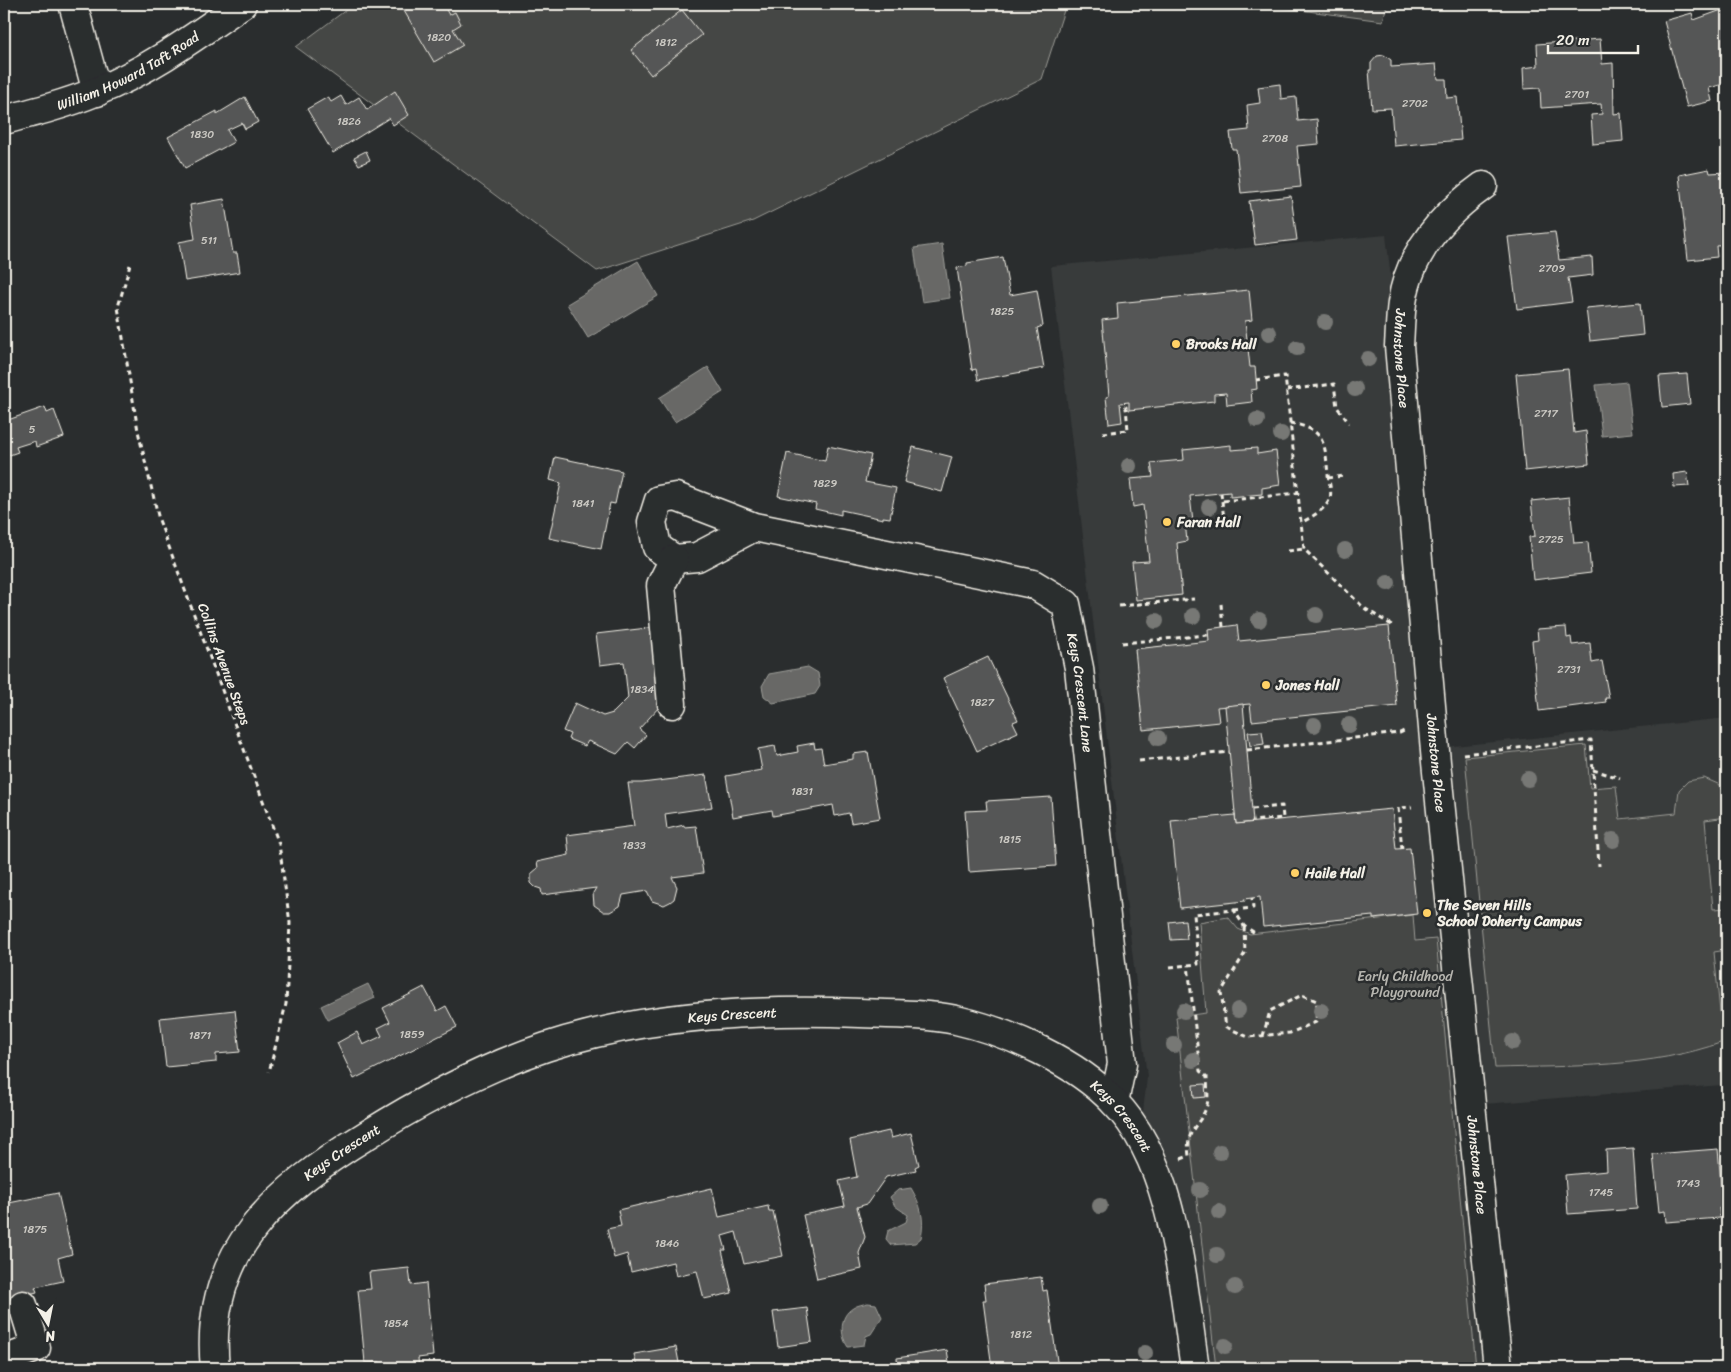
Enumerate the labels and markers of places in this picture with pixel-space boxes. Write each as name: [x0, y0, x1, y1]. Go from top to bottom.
place label: Brooks Hall: [1186, 332, 1258, 357]
marker: Brooks Hall: [1170, 338, 1182, 350]
place label: Faran Hall: [1176, 510, 1242, 535]
marker: Faran Hall: [1161, 516, 1173, 528]
place label: Jones Hall: [1275, 673, 1340, 698]
marker: Jones Hall: [1260, 679, 1272, 691]
place label: Haile Hall: [1304, 861, 1366, 886]
marker: Haile Hall: [1289, 867, 1301, 879]
place label: The Seven Hills School Doherty Campus: [1436, 893, 1583, 934]
marker: The Seven Hills School Doherty Campus: [1421, 907, 1433, 919]

